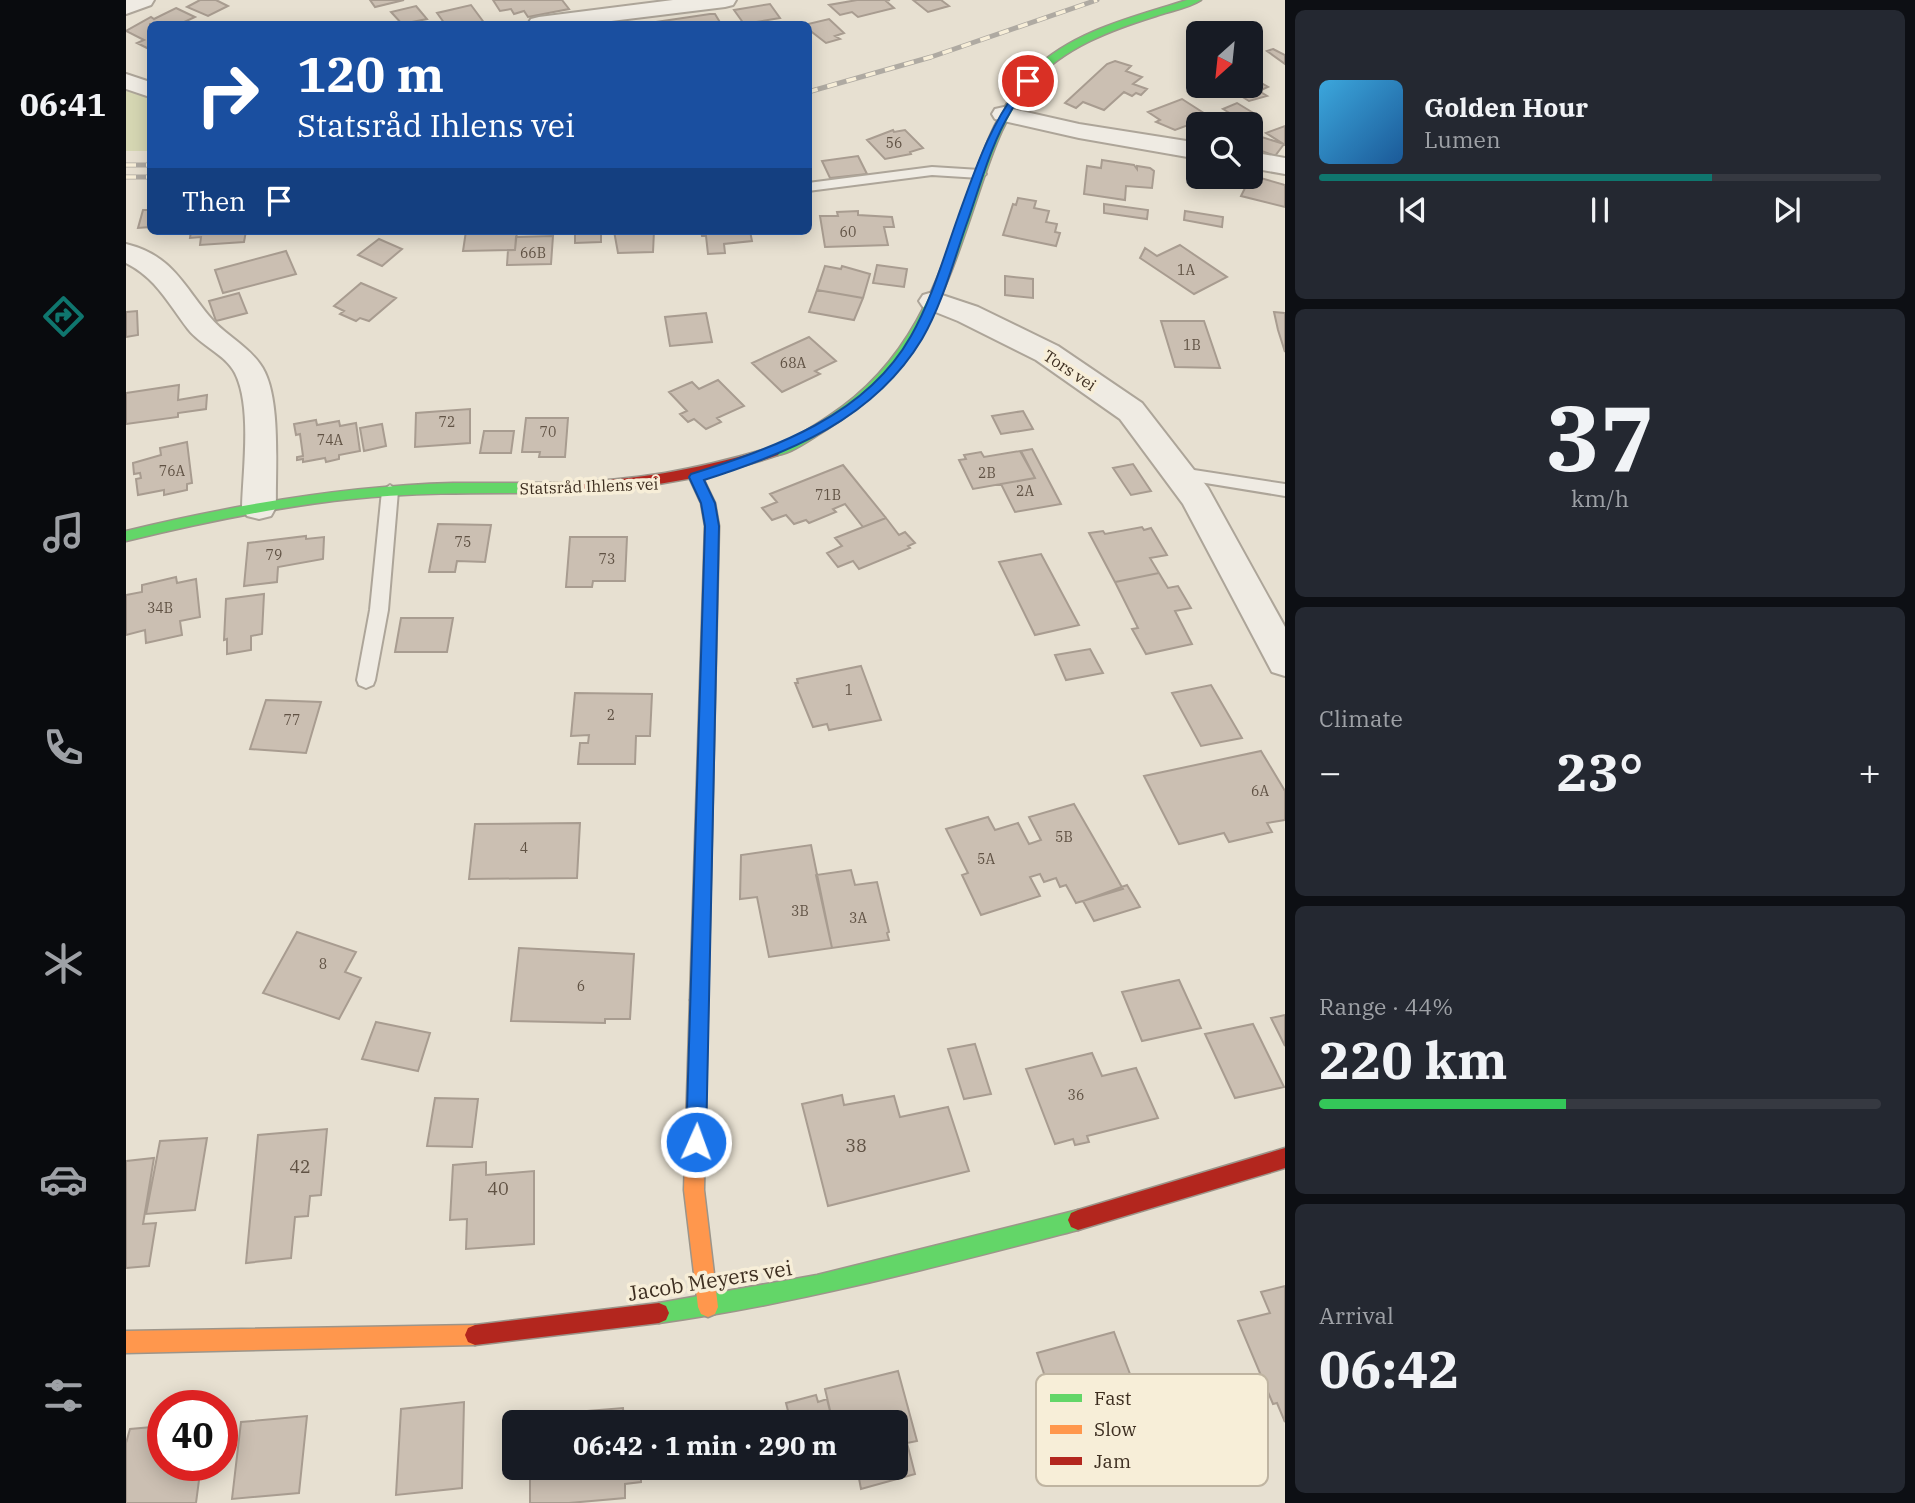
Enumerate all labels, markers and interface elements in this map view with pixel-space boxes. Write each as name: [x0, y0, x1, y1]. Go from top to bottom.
north arrow: [1186, 21, 1264, 98]
map controls: [1186, 21, 1263, 189]
text: 120 m: [297, 42, 444, 105]
icon: right: [182, 49, 273, 140]
pin: [998, 51, 1058, 111]
icon: arrive: [1009, 62, 1047, 100]
text: 06:41: [20, 83, 106, 125]
text: Golden Hour: [1424, 90, 1588, 124]
text: Statsråd Ihlens vei: [297, 104, 575, 146]
button: search: [1186, 112, 1263, 189]
text: Lumen: [1424, 124, 1501, 154]
house number: 56: [886, 134, 902, 152]
icon: arrive: [260, 182, 298, 220]
text: Then: [182, 184, 246, 218]
icon: previous: [1394, 191, 1432, 229]
icon: pause: [1581, 191, 1619, 229]
icon: next: [1768, 191, 1806, 229]
house number: 60: [840, 223, 856, 241]
house number: 66B: [520, 244, 546, 262]
house number: 1A: [1177, 261, 1195, 279]
icon: directions: [39, 292, 88, 341]
house number: 1B: [1183, 336, 1201, 354]
street label: Tors vei: [1040, 345, 1100, 395]
house number: 68A: [780, 354, 807, 372]
text: 37: [1545, 378, 1655, 496]
house number: 72: [439, 413, 455, 431]
house number: 70: [540, 423, 556, 441]
house number: 74A: [317, 431, 344, 449]
house number: 76A: [159, 462, 186, 480]
house number: 2B: [978, 464, 996, 482]
street label: Statsråd Ihlens vei: [519, 474, 659, 498]
house number: 2A: [1016, 482, 1034, 500]
text: km/h: [1571, 483, 1629, 513]
house number: 71B: [815, 486, 841, 504]
icon: music: [39, 508, 88, 557]
house number: 75: [455, 533, 471, 551]
house number: 79: [266, 546, 282, 564]
house number: 73: [599, 550, 615, 568]
house number: 34B: [147, 599, 173, 617]
house number: 1: [845, 681, 853, 699]
text: Climate: [1319, 703, 1403, 733]
house number: 2: [607, 706, 615, 724]
house number: 77: [284, 711, 300, 729]
icon: phone: [39, 723, 88, 772]
text: 23°: [1557, 738, 1643, 805]
text: −: [1319, 747, 1342, 796]
text: +: [1858, 747, 1881, 796]
house number: 6A: [1251, 782, 1269, 800]
house number: 5B: [1055, 828, 1073, 846]
house number: 4: [520, 839, 528, 857]
house number: 5A: [977, 850, 995, 868]
house number: 3B: [791, 902, 809, 920]
house number: 3A: [849, 909, 867, 927]
icon: climate: [39, 939, 88, 988]
house number: 8: [319, 955, 327, 973]
house number: 6: [577, 977, 585, 995]
text: Range · 44%: [1319, 991, 1453, 1021]
text: 220 km: [1319, 1026, 1508, 1093]
house number: 36: [1068, 1086, 1084, 1104]
position arrow: [659, 1105, 733, 1179]
house number: 38: [845, 1134, 867, 1157]
icon: car: [39, 1155, 88, 1204]
house number: 42: [289, 1155, 311, 1178]
house number: 40: [487, 1177, 509, 1200]
street label: Jacob Meyers vei: [626, 1253, 794, 1307]
text: Arrival: [1319, 1300, 1394, 1330]
text: 06:42: [1319, 1335, 1460, 1402]
icon: filters: [39, 1371, 88, 1420]
legend: [1036, 1374, 1268, 1486]
text: Fast: [1094, 1386, 1132, 1410]
speed limit sign: 40: [147, 1390, 238, 1481]
text: Slow: [1094, 1417, 1136, 1441]
text: 06:42 · 1 min · 290 m: [573, 1428, 837, 1462]
text: Jam: [1094, 1449, 1131, 1473]

